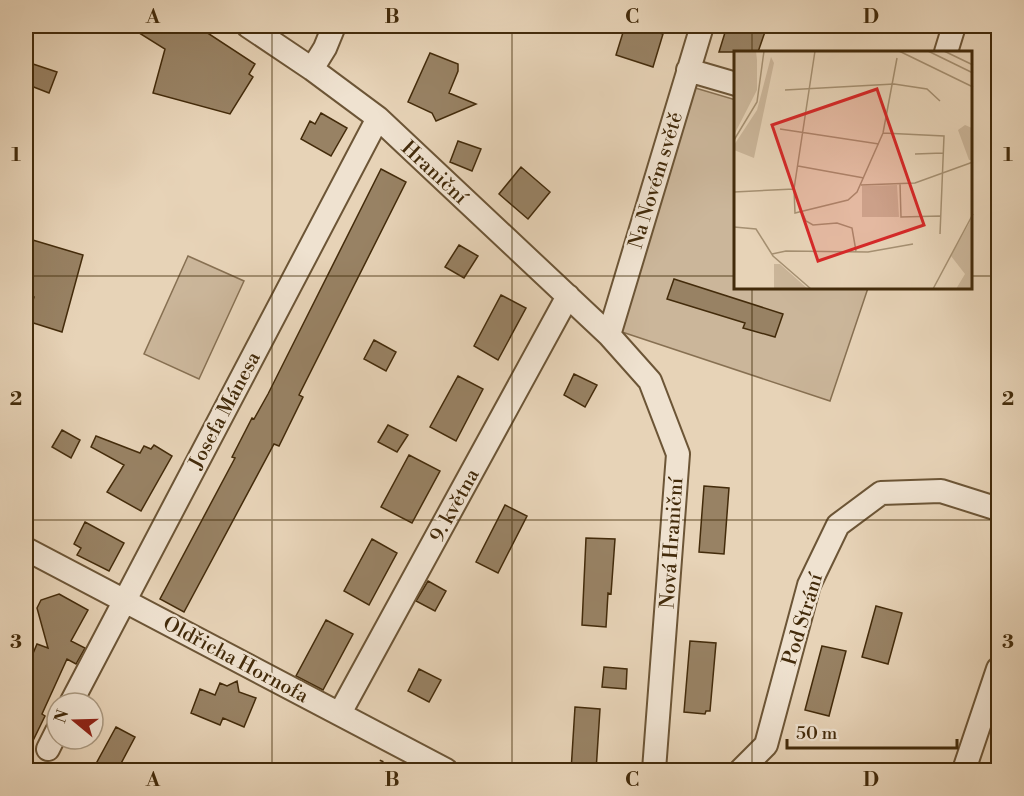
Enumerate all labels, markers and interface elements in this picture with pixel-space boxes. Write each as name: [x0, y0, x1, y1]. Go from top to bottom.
text: A: [145, 5, 161, 30]
text: B: [384, 5, 400, 30]
text: C: [625, 5, 639, 30]
text: D: [863, 5, 879, 30]
inset map: [734, 51, 973, 290]
street label: Na Novém světě: [624, 109, 689, 252]
street label: Hraniční: [396, 136, 473, 211]
text: 1: [11, 143, 21, 168]
text: 1: [1003, 143, 1013, 168]
street label: Josefa Mánesa: [184, 347, 267, 474]
text: 2: [10, 387, 22, 412]
text: 2: [1002, 387, 1014, 412]
street label: 9. května: [425, 464, 486, 547]
street label: Nová Hraniční: [655, 475, 690, 610]
street label: Pod Strání: [778, 569, 830, 668]
street label: Oldřicha Hornofa: [158, 611, 313, 710]
text: 3: [10, 630, 22, 655]
text: 3: [1002, 630, 1014, 655]
north arrow: [45, 691, 105, 751]
text: N: [50, 707, 73, 726]
scale bar: [787, 712, 956, 750]
text: 50 m: [796, 722, 838, 745]
text: A: [145, 768, 161, 793]
text: B: [384, 768, 400, 793]
text: C: [625, 768, 639, 793]
text: D: [863, 768, 879, 793]

